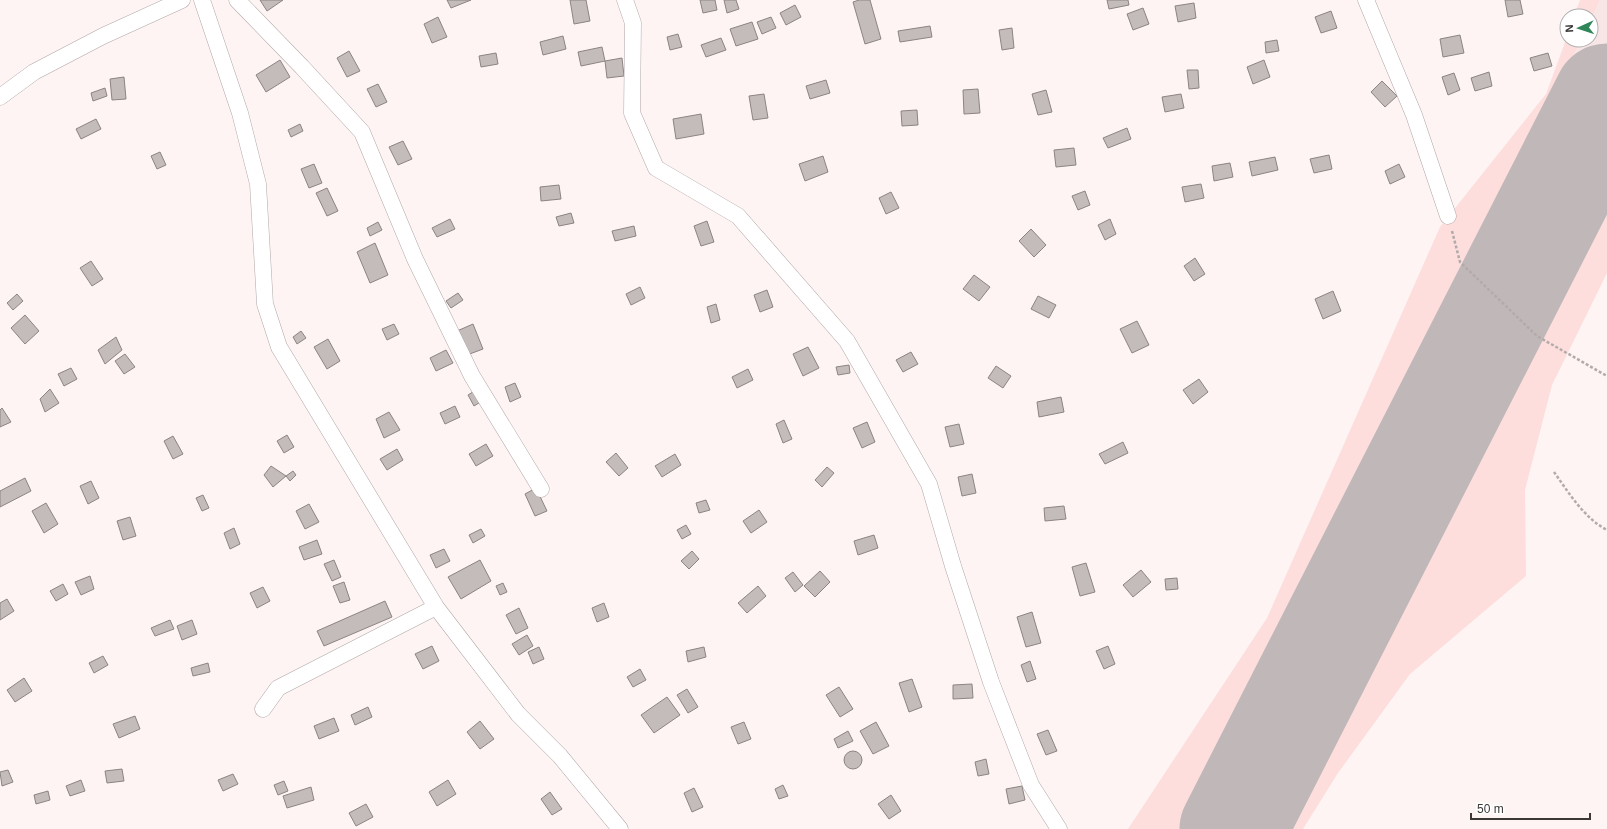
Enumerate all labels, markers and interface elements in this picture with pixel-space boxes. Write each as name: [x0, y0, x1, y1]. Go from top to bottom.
north arrow: [1559, 8, 1599, 48]
text: N: [1563, 24, 1575, 33]
scale bar: [1471, 795, 1590, 821]
text: 50 m: [1477, 802, 1504, 816]

